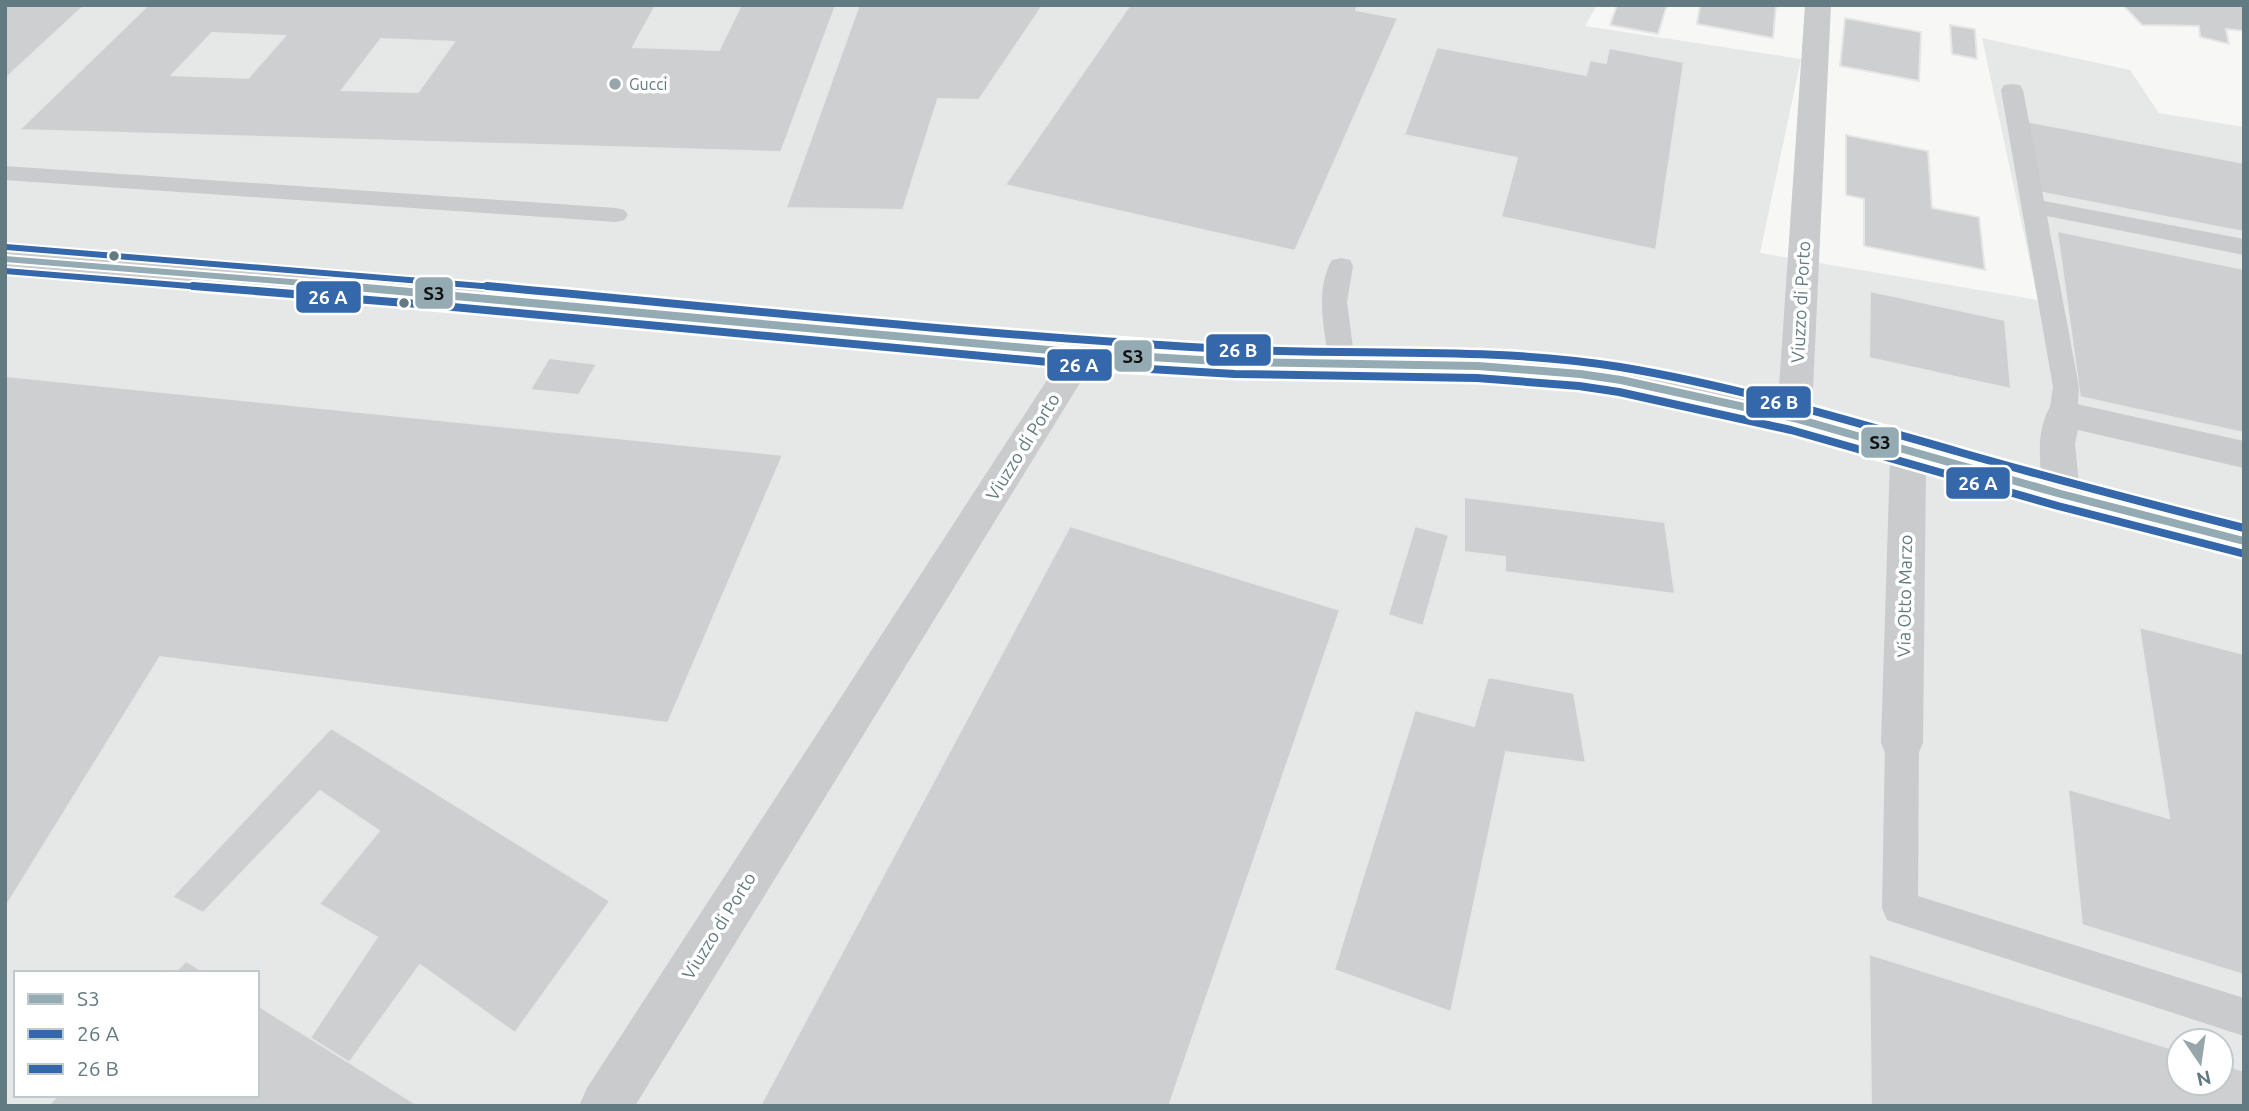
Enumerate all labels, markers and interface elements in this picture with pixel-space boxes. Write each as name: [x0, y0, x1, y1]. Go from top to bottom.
place label: Gucci: [629, 75, 667, 93]
marker: Gucci: [607, 76, 623, 92]
street label: Viuzzo di Porto: [1787, 240, 1813, 363]
unlabelled marker: [107, 249, 121, 263]
line badge: S3: [414, 276, 454, 310]
line badge: 26 A: [295, 280, 362, 314]
text: S3: [423, 282, 445, 304]
text: 26 A: [308, 286, 348, 308]
unlabelled marker: [397, 296, 411, 310]
line badge: 26 B: [1205, 333, 1272, 367]
line badge: S3: [1113, 339, 1153, 373]
text: 26 B: [1219, 339, 1257, 361]
text: S3: [1122, 345, 1144, 367]
line badge: 26 A: [1046, 348, 1113, 382]
text: 26 A: [1059, 354, 1099, 376]
line badge: 26 B: [1745, 385, 1812, 419]
street label: Viuzzo di Porto: [981, 389, 1063, 504]
text: 26 B: [1760, 391, 1798, 413]
line badge: S3: [1860, 426, 1900, 459]
text: S3: [1869, 431, 1891, 453]
line badge: 26 A: [1945, 466, 2011, 500]
text: 26 A: [1958, 472, 1998, 494]
street label: Via Otto Marzo: [1893, 534, 1915, 658]
street label: Viuzzo di Porto: [677, 868, 759, 983]
legend: [14, 971, 259, 1097]
text: S3: [77, 986, 100, 1010]
text: 26 A: [77, 1021, 119, 1045]
north arrow: [2165, 1027, 2235, 1097]
text: 26 B: [77, 1056, 119, 1080]
text: N: [2194, 1066, 2213, 1091]

